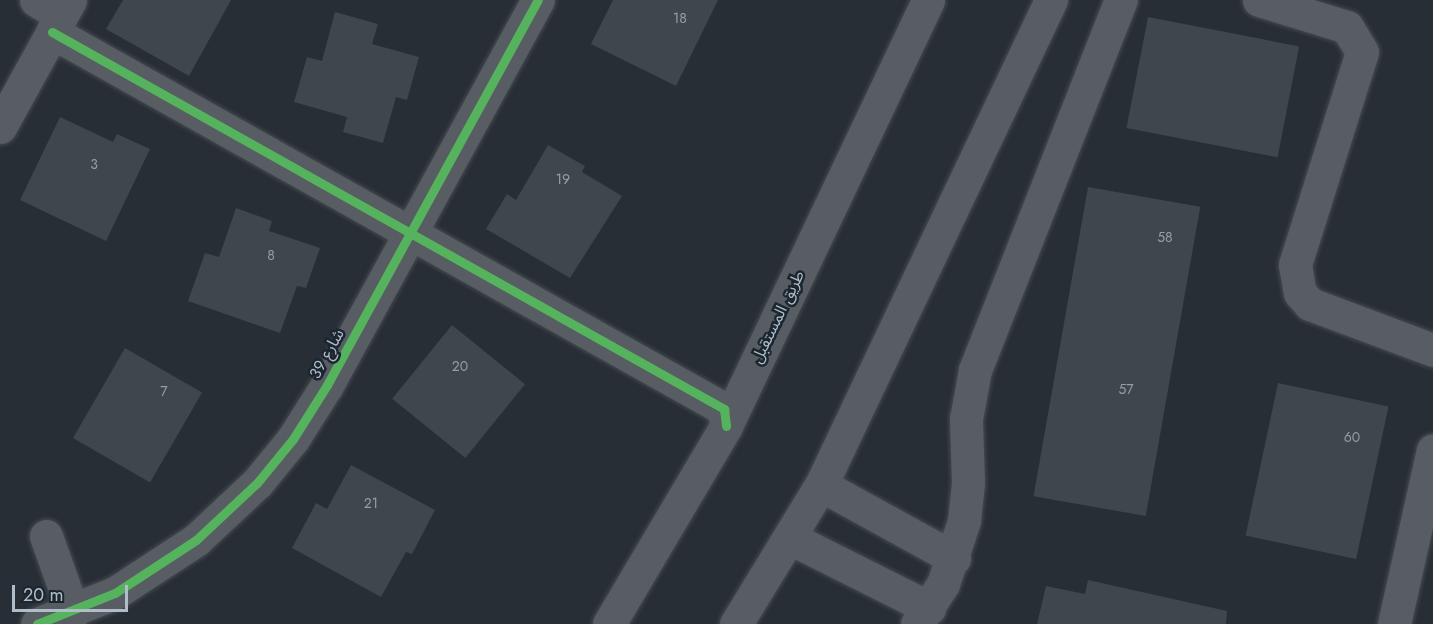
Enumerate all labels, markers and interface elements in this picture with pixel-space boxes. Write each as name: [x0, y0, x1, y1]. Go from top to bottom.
house number: 18: [673, 10, 687, 26]
house number: 3: [90, 156, 98, 172]
house number: 19: [556, 171, 570, 187]
house number: 58: [1157, 229, 1173, 245]
house number: 8: [267, 247, 275, 263]
street label: طريق المستقبل: [747, 267, 809, 367]
street label: شارع 39: [306, 326, 348, 382]
house number: 20: [452, 358, 468, 374]
house number: 57: [1118, 381, 1134, 397]
house number: 7: [160, 383, 168, 399]
house number: 60: [1344, 429, 1360, 445]
house number: 21: [364, 495, 378, 511]
scale bar: [15, 573, 130, 611]
text: 20 m: [23, 582, 63, 608]

